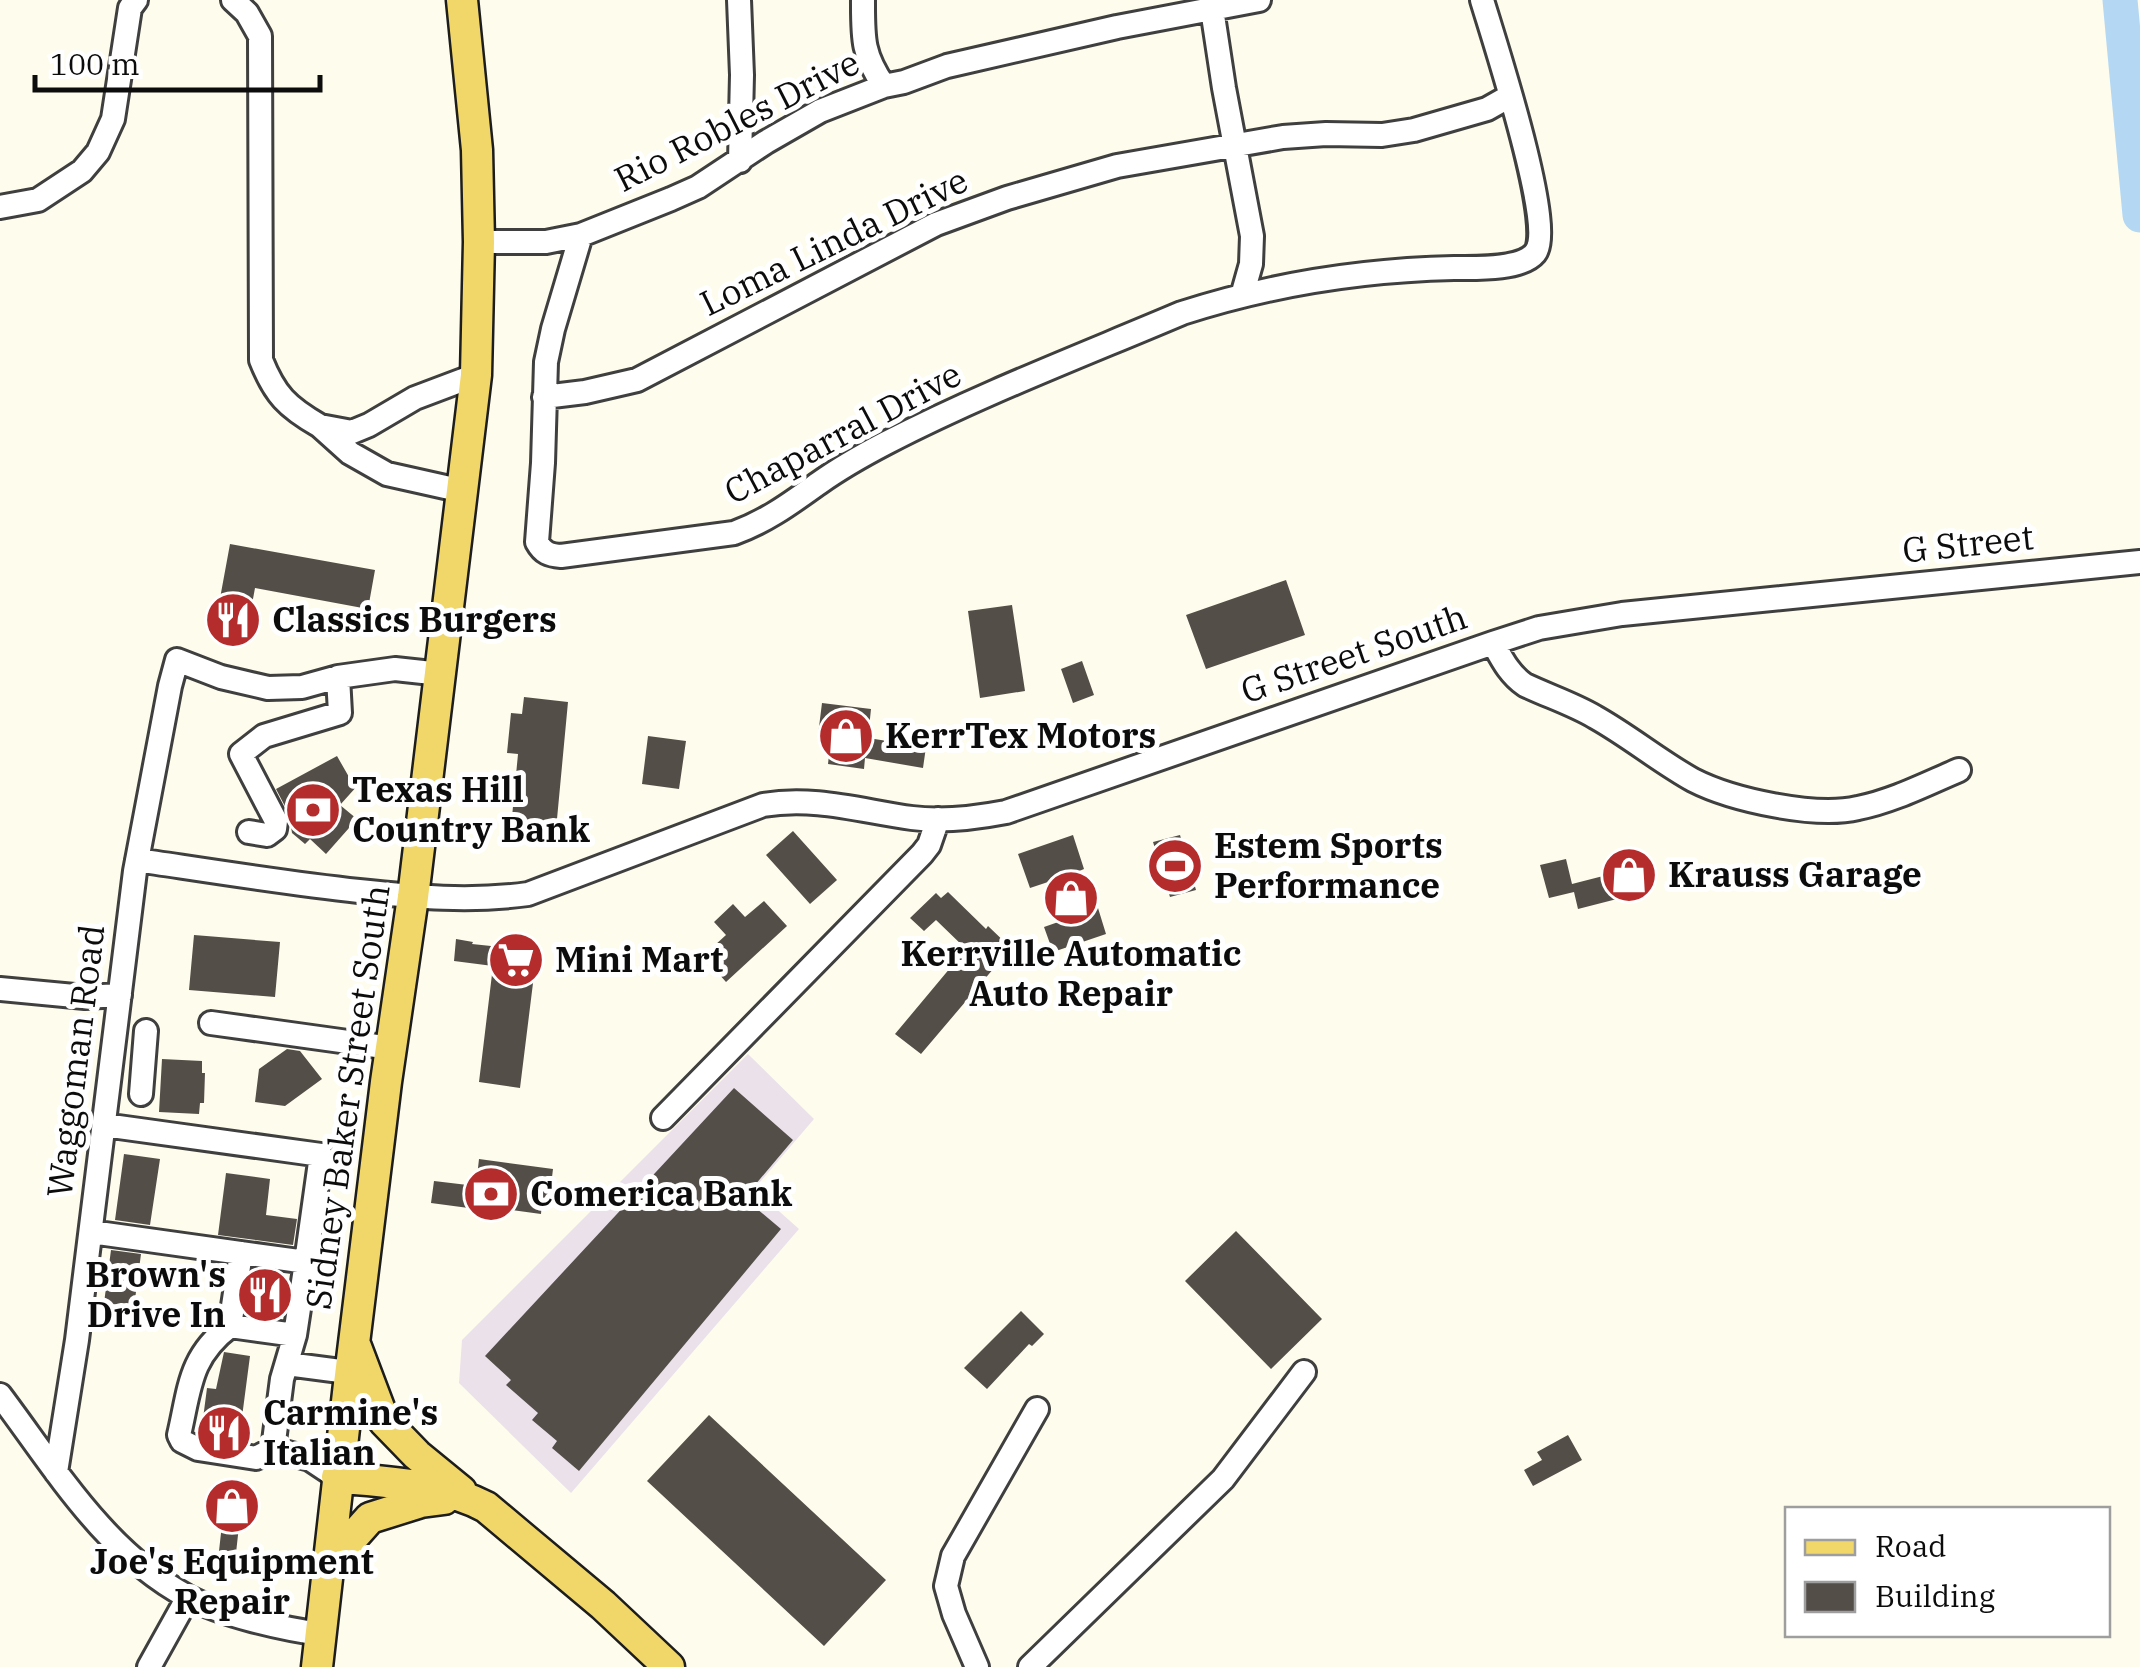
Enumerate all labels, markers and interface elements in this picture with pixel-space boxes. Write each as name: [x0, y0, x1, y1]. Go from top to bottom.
scale bar: [35, 30, 320, 92]
street label: Rio Robles Drive: [606, 39, 867, 202]
text: 100 m: [50, 44, 140, 83]
street label: Loma Linda Drive: [692, 156, 975, 326]
street label: Chaparral Drive: [716, 350, 969, 514]
street label: G Street: [1900, 513, 2036, 573]
restaurant icon: Classics Burgers: [203, 590, 263, 650]
street label: G Street South: [1235, 593, 1473, 713]
place label: Classics Burgers: [272, 596, 557, 642]
shop icon: KerrTex Motors: [816, 706, 876, 766]
place label: KerrTex Motors: [885, 712, 1156, 758]
place label: Texas Hill Country Bank: [352, 766, 590, 852]
bank icon: Texas Hill Country Bank: [283, 780, 343, 840]
place label: Estem Sports Performance: [1214, 822, 1443, 908]
sports icon: Estem Sports Performance: [1145, 836, 1205, 896]
shop icon: Krauss Garage: [1599, 845, 1659, 905]
place label: Krauss Garage: [1668, 851, 1922, 897]
shop icon: Kerrville Automatic Auto Repair: [1041, 868, 1101, 928]
street label: Sidney Baker Street South: [294, 882, 400, 1312]
street label: Waggoman Road: [35, 922, 115, 1200]
supermarket icon: Mini Mart: [486, 930, 546, 990]
place label: Kerrville Automatic Auto Repair: [901, 930, 1241, 1016]
place label: Mini Mart: [555, 936, 723, 982]
bank icon: Comerica Bank: [461, 1164, 521, 1224]
place label: Comerica Bank: [530, 1170, 793, 1216]
place label: Brown's Drive In: [85, 1251, 226, 1337]
restaurant icon: Brown's Drive In: [235, 1265, 295, 1325]
place label: Carmine's Italian: [263, 1389, 438, 1475]
restaurant icon: Carmine's Italian: [194, 1403, 254, 1463]
shop icon: Joe's Equipment Repair: [202, 1476, 262, 1536]
legend: [1785, 1507, 2110, 1637]
text: Road: [1875, 1526, 1947, 1565]
place label: Joe's Equipment Repair: [90, 1538, 374, 1624]
text: Building: [1875, 1576, 1995, 1615]

